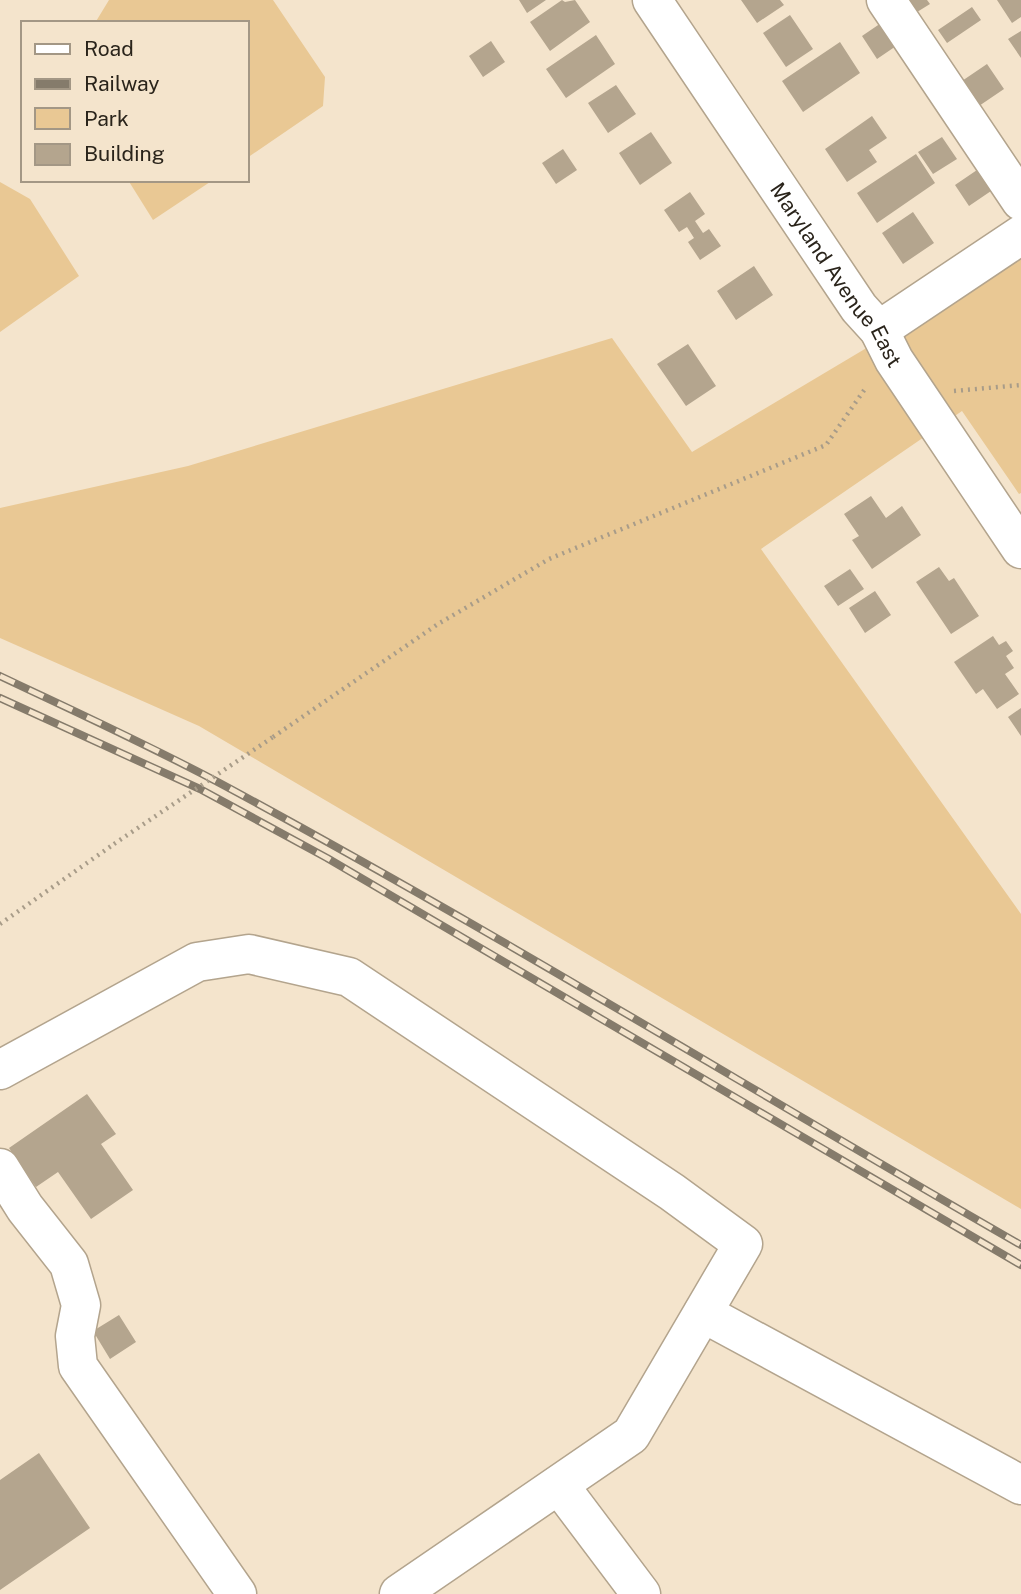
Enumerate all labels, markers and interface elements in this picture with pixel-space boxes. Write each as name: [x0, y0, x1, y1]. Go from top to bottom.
legend: [21, 21, 248, 182]
text: Road: [84, 36, 134, 61]
text: Railway: [84, 71, 160, 96]
text: Park: [84, 106, 129, 131]
text: Building: [84, 141, 165, 166]
street label: Maryland Avenue East: [766, 177, 907, 372]

